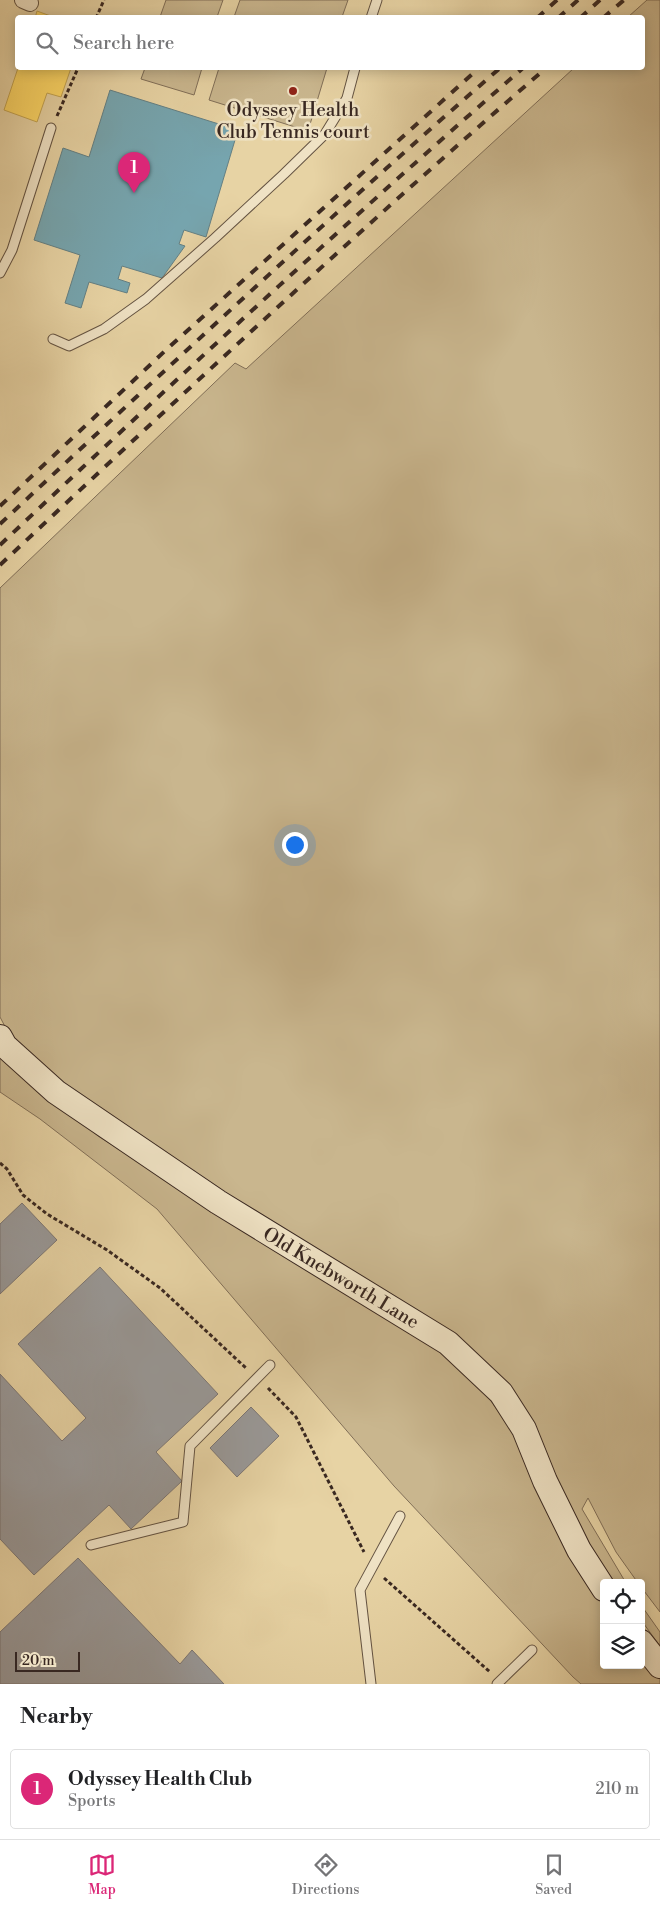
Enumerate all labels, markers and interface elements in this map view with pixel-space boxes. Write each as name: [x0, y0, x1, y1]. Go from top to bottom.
search box: [15, 15, 645, 70]
icon: search: [33, 29, 61, 57]
text: Search here: [73, 31, 174, 55]
marker: Odyssey Health Club Tennis court: [287, 85, 299, 97]
place label: Odyssey Health Club Tennis court: [216, 98, 370, 144]
pin: 1: [118, 152, 150, 193]
your location: [282, 832, 308, 858]
street label: Old Knebworth Lane: [258, 1222, 424, 1334]
map controls: [600, 1579, 645, 1669]
button: locate: [600, 1579, 645, 1624]
button: layers: [600, 1624, 645, 1669]
scale bar: [15, 1649, 80, 1672]
text: 20 m: [22, 1652, 54, 1670]
text: Nearby: [20, 1704, 93, 1730]
text: Odyssey Health Club: [68, 1767, 252, 1791]
text: 1: [33, 1779, 41, 1799]
text: 210 m: [595, 1779, 639, 1799]
text: Sports: [68, 1791, 115, 1811]
tab: Map: [88, 1851, 116, 1899]
tab: Directions: [292, 1851, 359, 1899]
tab: Saved: [535, 1851, 572, 1899]

